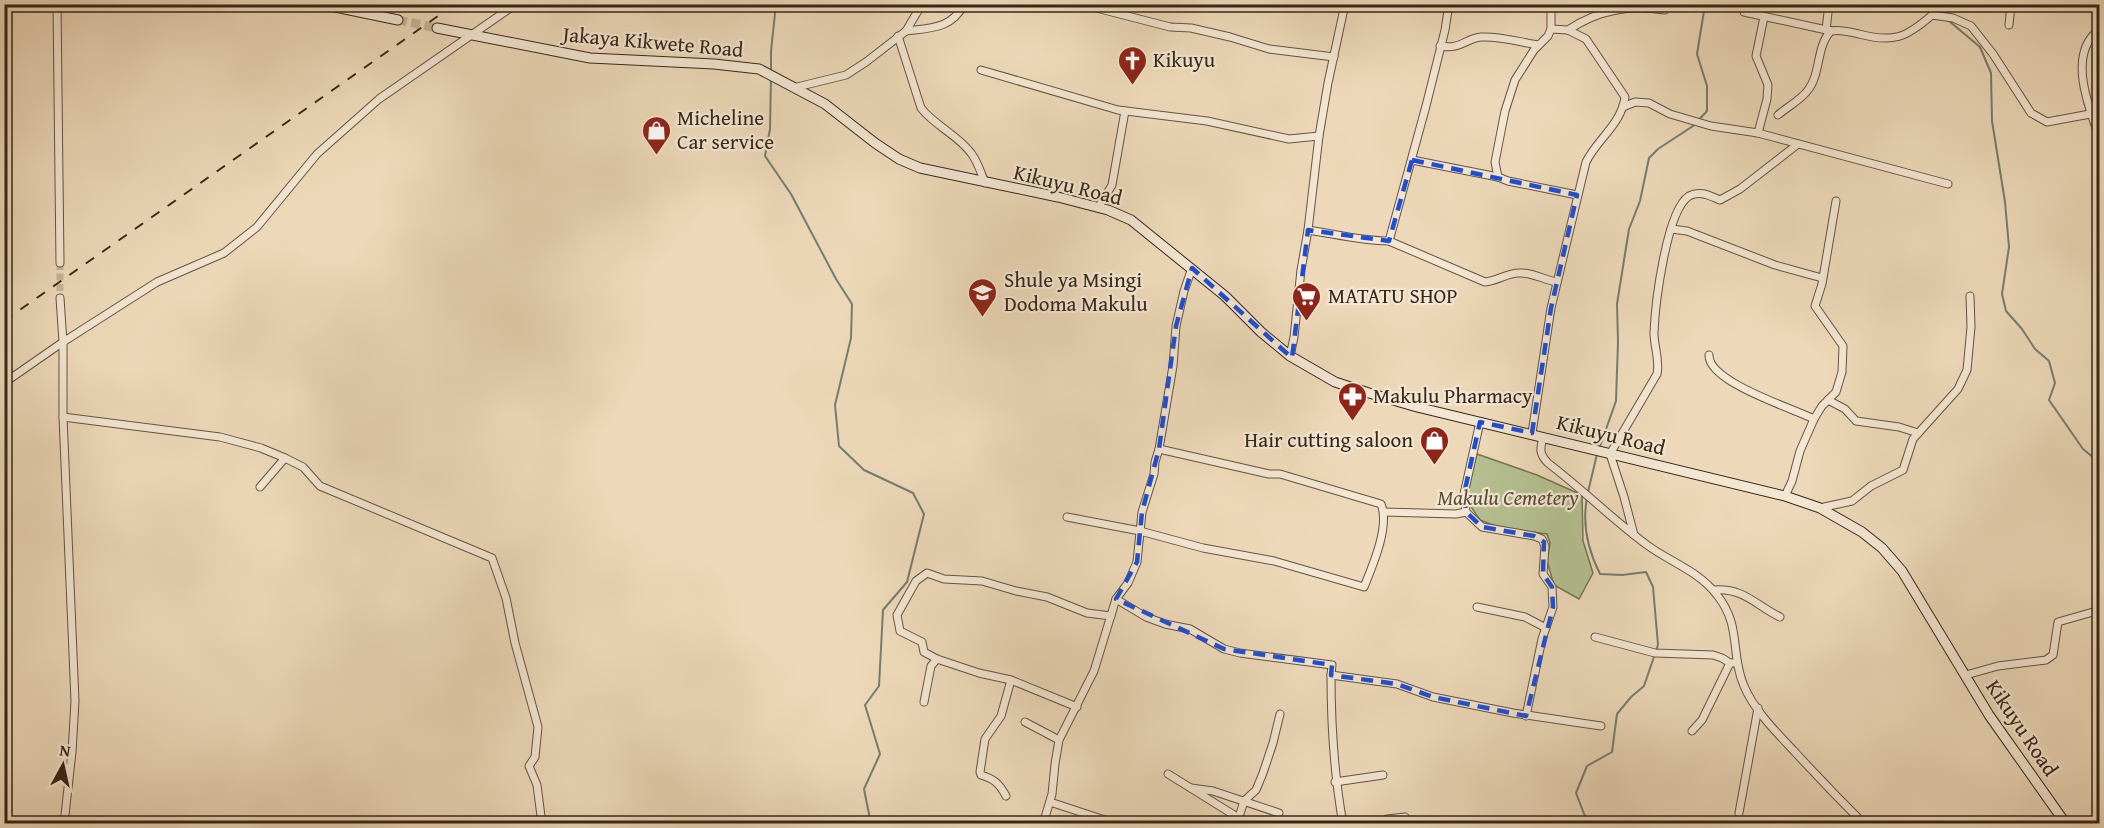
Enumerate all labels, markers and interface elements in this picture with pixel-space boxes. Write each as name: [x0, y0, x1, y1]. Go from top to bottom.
street label: Jakaya Kikwete Road: [559, 18, 745, 65]
church icon: Kikuyu: [1116, 44, 1148, 86]
place label: Kikuyu: [1153, 44, 1216, 75]
place label: Micheline Car service: [677, 102, 774, 157]
shop icon: Micheline Car service: [640, 114, 672, 156]
street label: Kikuyu Road: [1011, 156, 1126, 213]
place label: Shule ya Msingi Dodoma Makulu: [1004, 264, 1148, 319]
school or university icon: Shule ya Msingi Dodoma Makulu: [967, 276, 999, 318]
supermarket icon: MATATU SHOP: [1291, 280, 1323, 322]
place label: MATATU SHOP: [1328, 280, 1458, 311]
pharmacy icon: Makulu Pharmacy: [1336, 380, 1368, 422]
place label: Makulu Pharmacy: [1373, 380, 1533, 411]
street label: Kikuyu Road: [1554, 406, 1669, 463]
place label: Hair cutting saloon: [1244, 424, 1413, 455]
shop icon: Hair cutting saloon: [1418, 424, 1450, 466]
park label: Makulu Cemetery: [1437, 482, 1579, 513]
street label: Kikuyu Road: [1979, 673, 2067, 783]
north arrow: [33, 735, 93, 795]
text: N: [58, 738, 72, 763]

